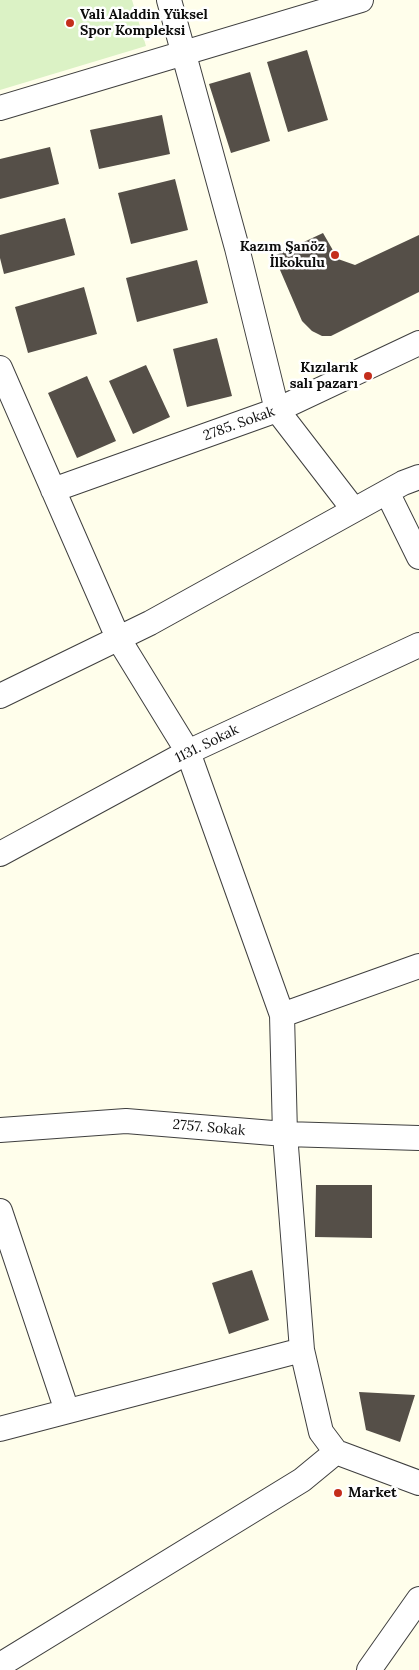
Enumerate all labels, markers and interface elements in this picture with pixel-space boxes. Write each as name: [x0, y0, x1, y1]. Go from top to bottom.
place label: Vali Aladdin Yüksel Spor Kompleksi: [80, 7, 208, 40]
marker: Vali Aladdin Yüksel Spor Kompleksi: [64, 17, 76, 29]
place label: Kazım Şanöz İlkokulu: [240, 239, 325, 272]
marker: Kazım Şanöz İlkokulu: [329, 249, 341, 261]
place label: Kızılarık salı pazarı: [290, 360, 358, 392]
marker: Kızılarık salı pazarı: [362, 370, 374, 382]
street label: 2785. Sokak: [201, 403, 277, 445]
street label: 1131. Sokak: [172, 721, 242, 767]
street label: 2757. Sokak: [172, 1116, 246, 1140]
place label: Market: [348, 1485, 397, 1501]
marker: Market: [332, 1487, 344, 1499]

